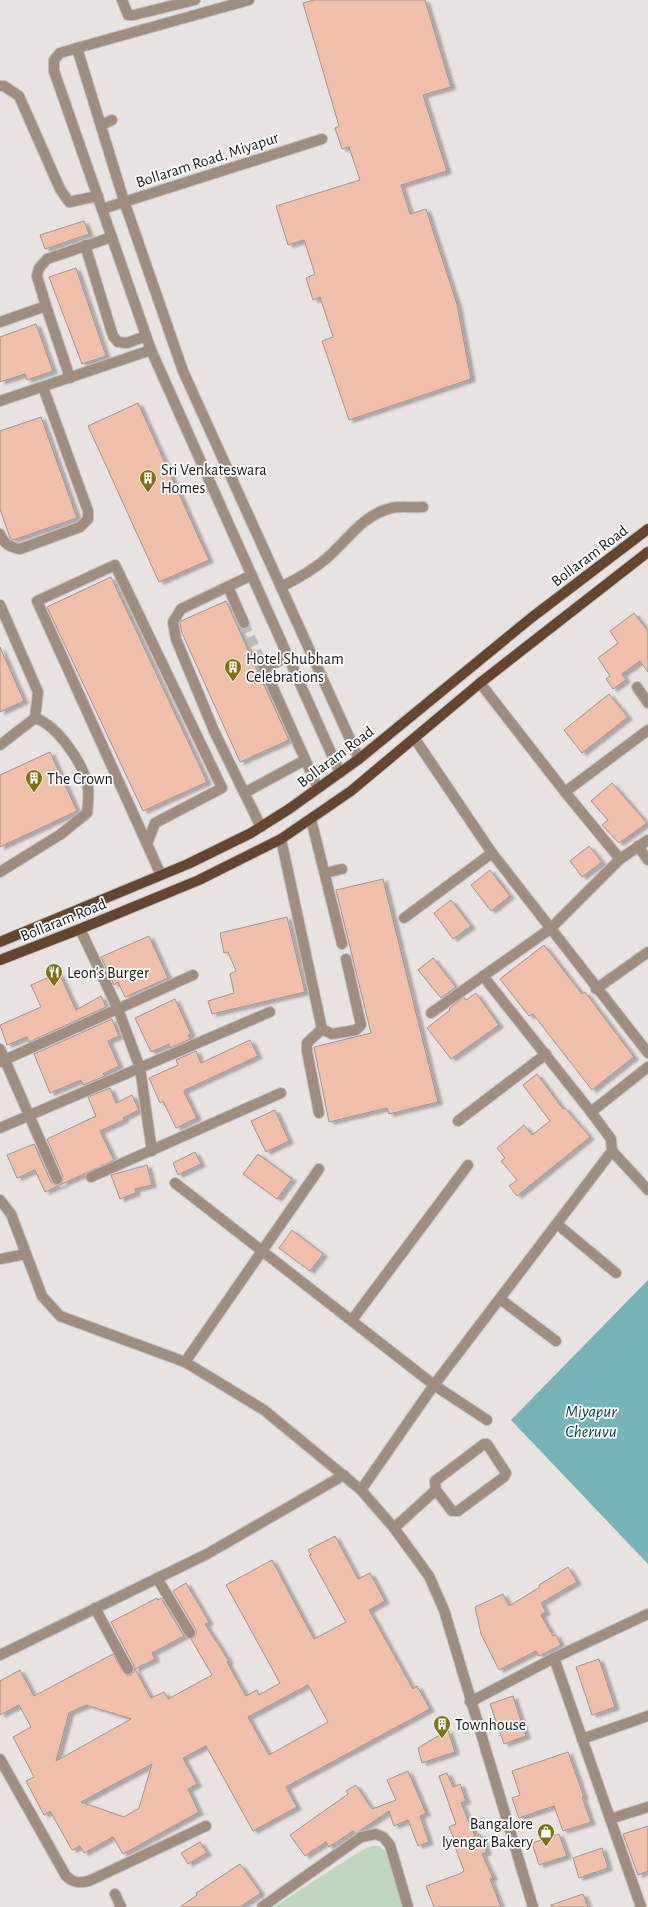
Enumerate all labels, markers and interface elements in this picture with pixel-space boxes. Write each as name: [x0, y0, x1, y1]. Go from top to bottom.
street label: Bollaram Road, Miyapur: [134, 129, 282, 192]
place label: Sri Venkateswara Homes: [161, 462, 267, 496]
building icon: Sri Venkateswara Homes: [138, 468, 158, 493]
street label: Bollaram Road: [548, 522, 631, 590]
place label: Hotel Shubham Celebrations: [246, 651, 344, 685]
building icon: Hotel Shubham Celebrations: [223, 657, 243, 682]
street label: Bollaram Road: [294, 723, 377, 791]
building icon: The Crown: [24, 768, 44, 793]
place label: The Crown: [47, 771, 113, 787]
street label: Bollaram Road: [18, 895, 109, 944]
restaurant icon: Leon's Burger: [44, 962, 64, 987]
place label: Leon's Burger: [67, 965, 150, 981]
water label: Miyapur Cheruvu: [565, 1403, 617, 1440]
building icon: Townhouse: [432, 1714, 452, 1739]
place label: Townhouse: [455, 1717, 526, 1733]
place label: Bangalore Iyengar Bakery: [442, 1816, 533, 1851]
shop icon: Bangalore Iyengar Bakery: [536, 1822, 556, 1847]

